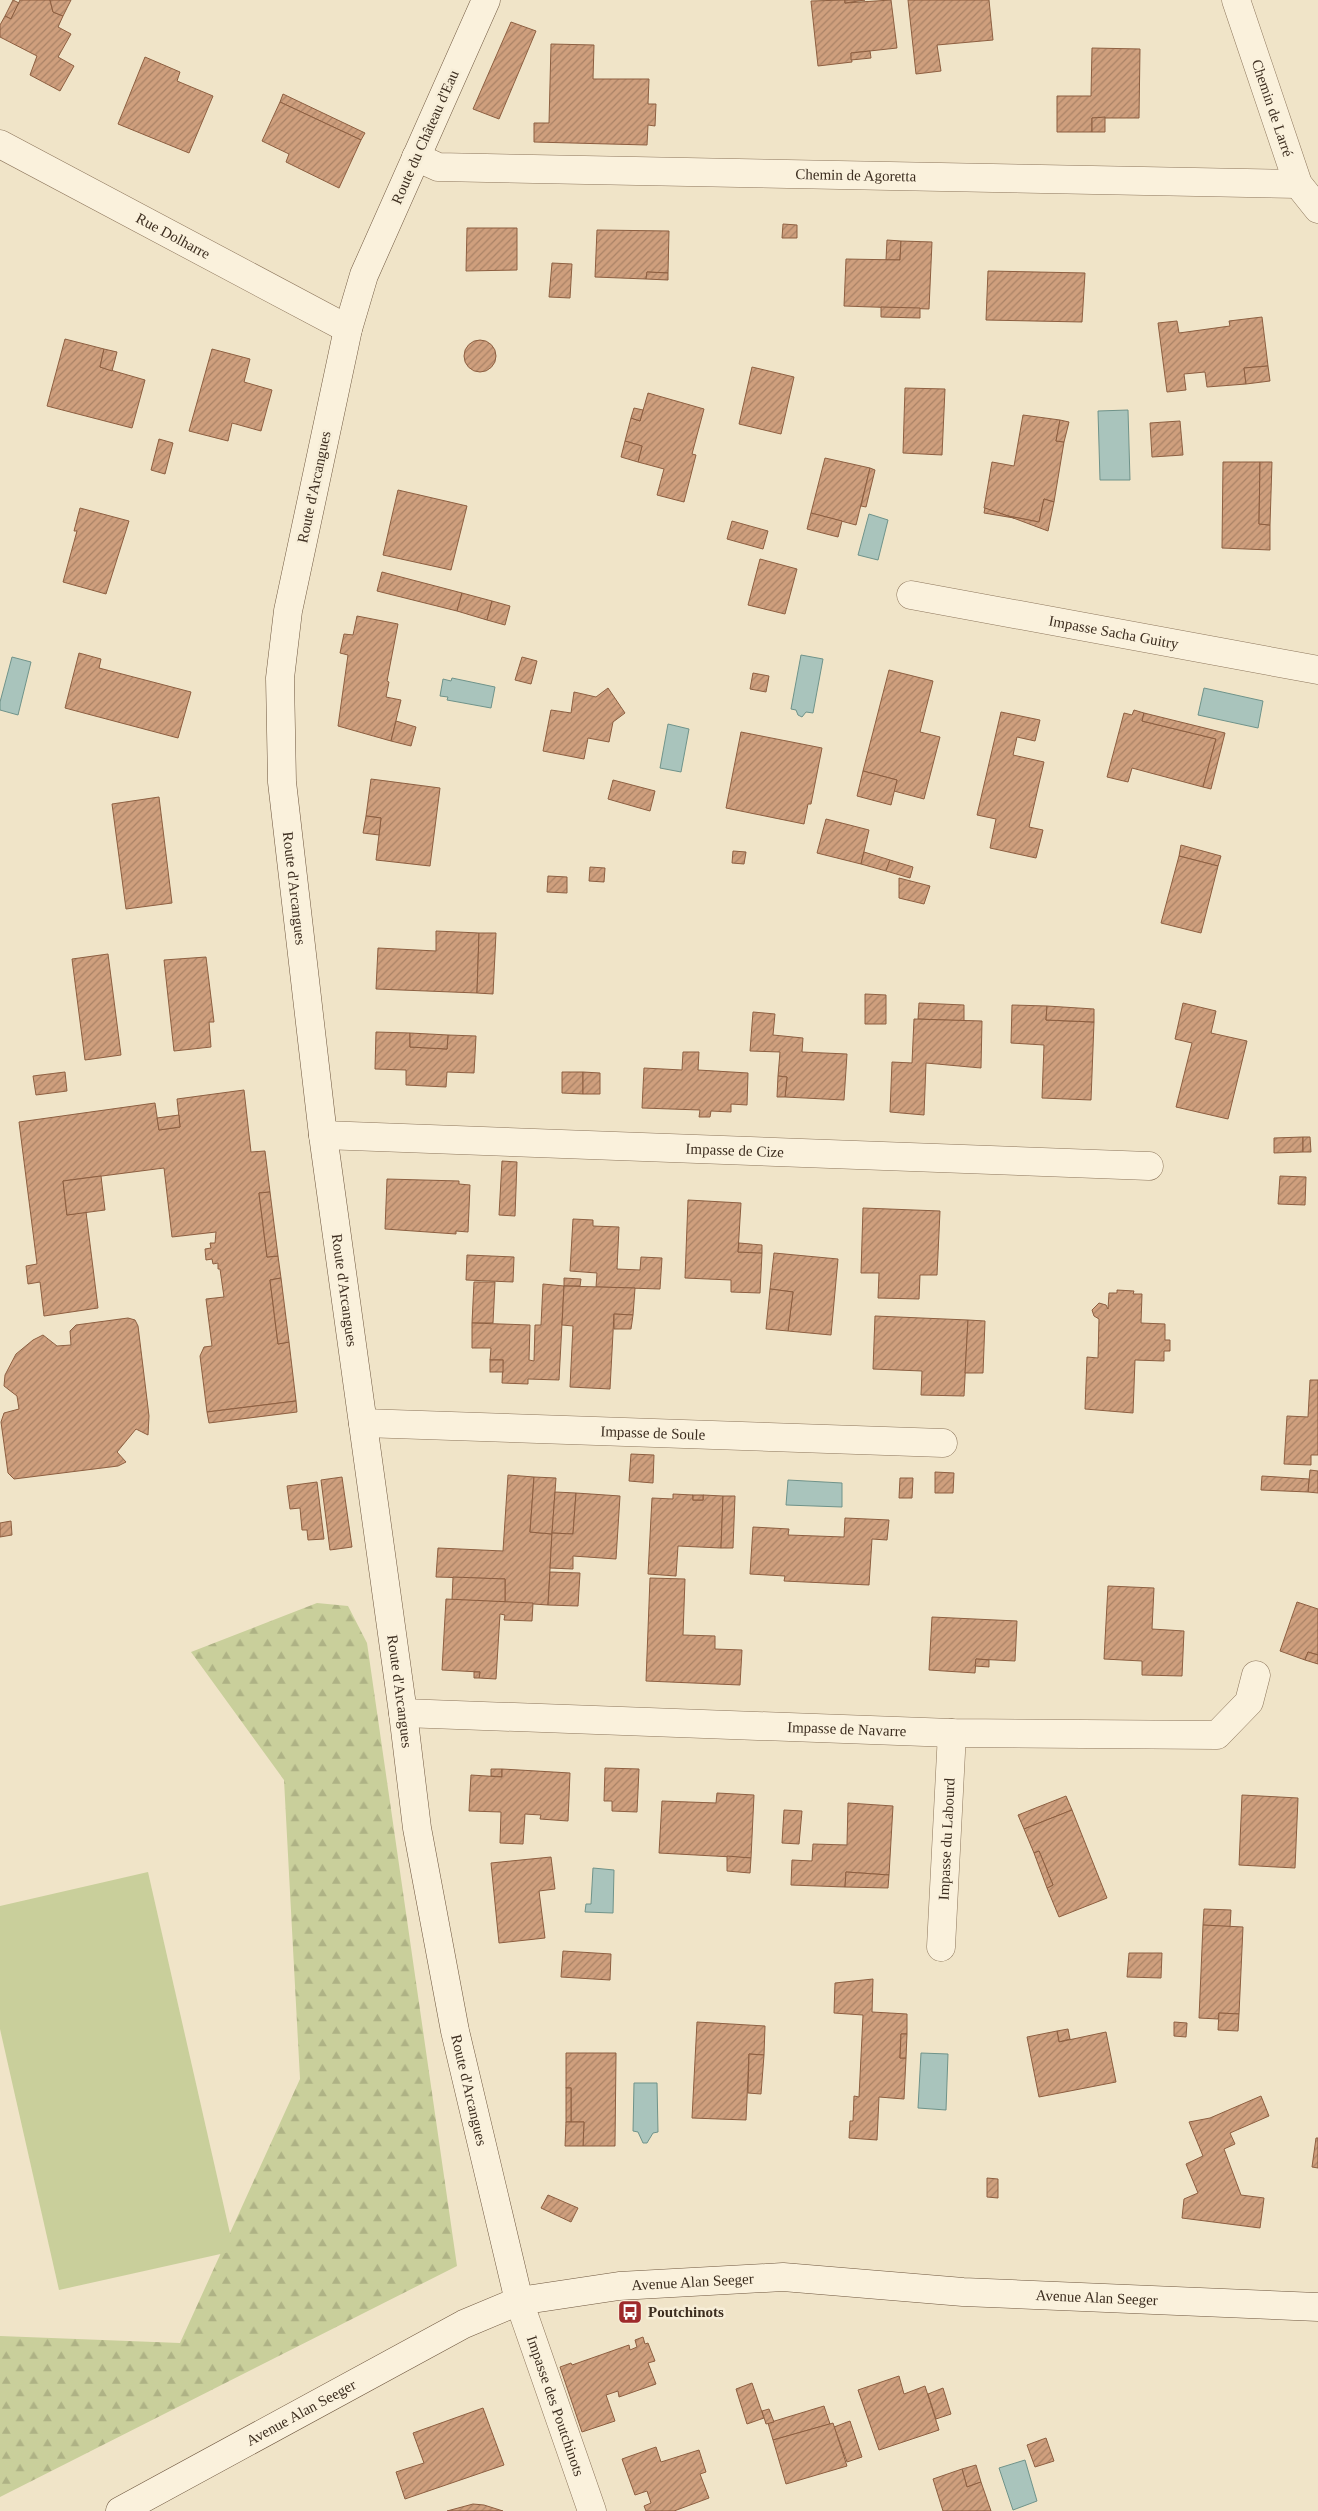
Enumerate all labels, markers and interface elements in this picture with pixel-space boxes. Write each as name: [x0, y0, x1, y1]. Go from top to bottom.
street label: Chemin de Larré: [1249, 57, 1296, 159]
street label: Route du Château d'Eau: [388, 67, 462, 206]
street label: Chemin de Agoretta: [795, 166, 917, 184]
street label: Rue Dolharre: [133, 210, 213, 262]
street label: Route d'Arcangues: [294, 429, 334, 544]
street label: Impasse Sacha Guitry: [1047, 613, 1180, 652]
street label: Route d'Arcangues: [280, 831, 309, 946]
street label: Impasse de Cize: [685, 1141, 785, 1160]
street label: Route d'Arcangues: [329, 1233, 360, 1348]
street label: Impasse de Soule: [600, 1423, 706, 1443]
street label: Route d'Arcangues: [384, 1634, 415, 1749]
street label: Impasse de Navarre: [787, 1719, 907, 1739]
street label: Impasse du Labourd: [935, 1777, 958, 1901]
street label: Route d'Arcangues: [448, 2033, 490, 2148]
street label: Avenue Alan Seeger: [631, 2271, 754, 2293]
street label: Avenue Alan Seeger: [1035, 2287, 1158, 2308]
bus stop icon: Poutchinots: [617, 2299, 643, 2325]
place label: Poutchinots: [648, 2304, 724, 2320]
street label: Impasse des Poutchinots: [524, 2334, 587, 2478]
street label: Avenue Alan Seeger: [243, 2376, 359, 2449]

